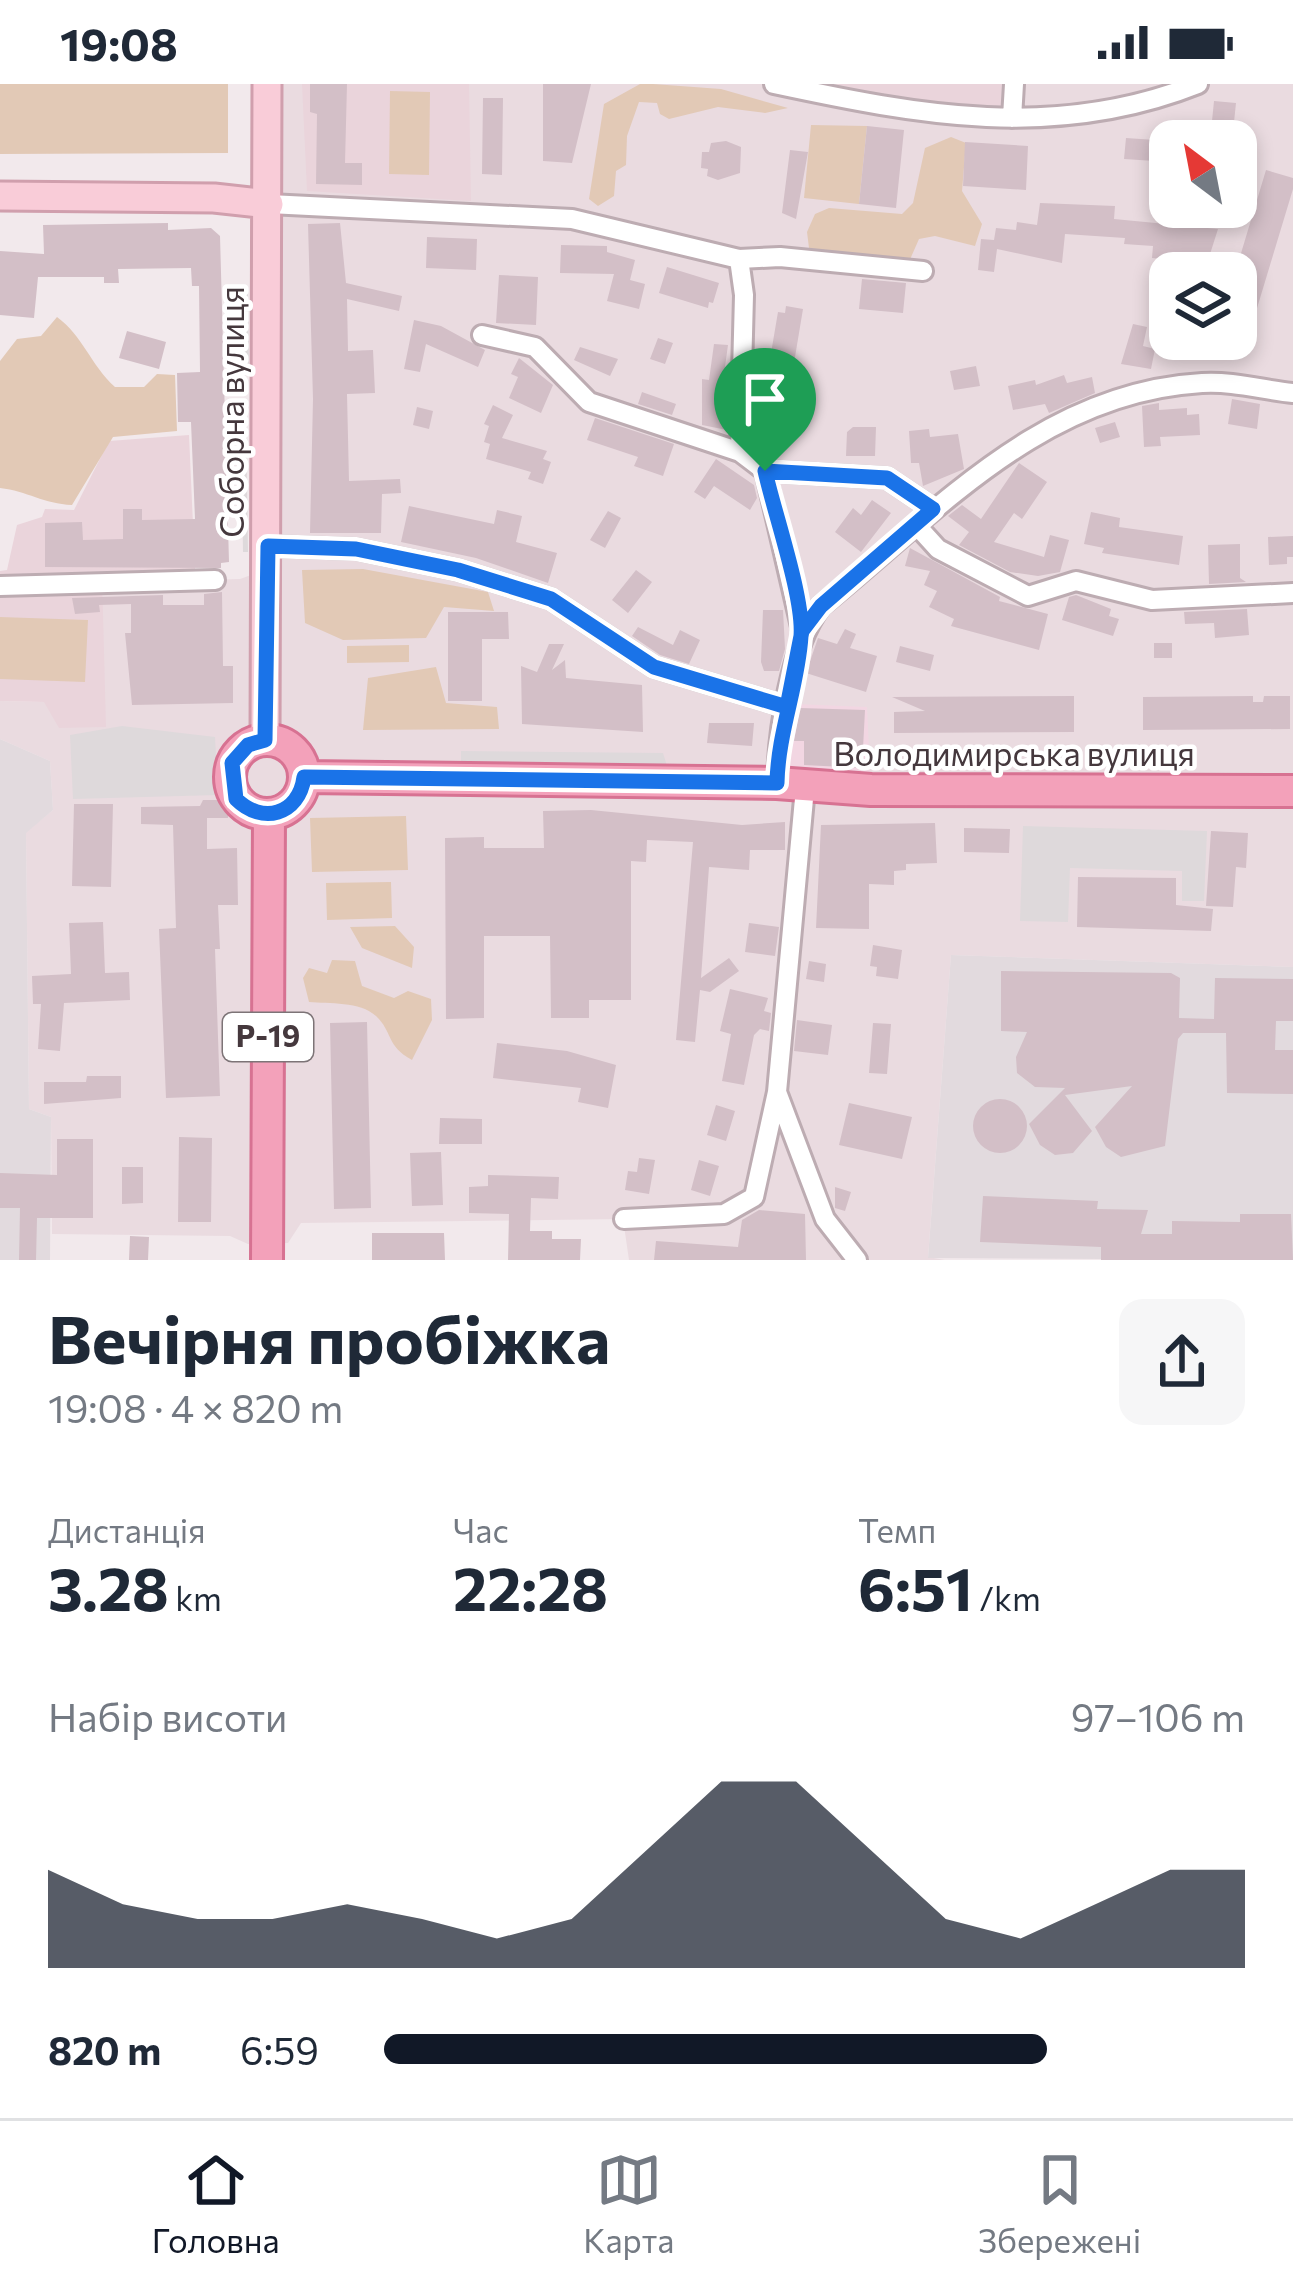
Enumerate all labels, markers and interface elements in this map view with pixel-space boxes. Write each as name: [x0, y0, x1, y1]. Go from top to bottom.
text: 19:08: [60, 15, 178, 70]
north arrow: [1149, 120, 1257, 228]
map controls: [1149, 120, 1257, 360]
button: layers: [1149, 252, 1257, 360]
street label: Соборна вулиця: [210, 286, 251, 538]
pin: [714, 348, 816, 471]
icon: arrive: [732, 366, 798, 432]
street label: Володимирська вулиця: [833, 732, 1195, 773]
road number: Р-19: [223, 1013, 313, 1061]
text: Вечірня пробіжка: [48, 1297, 610, 1378]
button: share: [1119, 1299, 1245, 1425]
text: 19:08 · 4 × 820 m: [48, 1383, 343, 1431]
text: Дистанція: [48, 1509, 206, 1550]
text: Час: [453, 1509, 509, 1550]
text: Темп: [858, 1509, 936, 1550]
text: 3.28: [48, 1550, 169, 1623]
text: 22:28: [453, 1550, 608, 1623]
text: 6:51: [858, 1550, 973, 1623]
text: km: [169, 1577, 222, 1618]
text: /km: [973, 1577, 1041, 1618]
text: Набір висоти: [48, 1692, 287, 1740]
text: 97–106 m: [1071, 1692, 1245, 1740]
text: 820 m: [48, 2025, 161, 2073]
text: 6:59: [240, 2025, 319, 2073]
tab: Головна: [152, 2147, 280, 2260]
tab: Карта: [583, 2147, 674, 2260]
tab: Збережені: [978, 2147, 1141, 2260]

